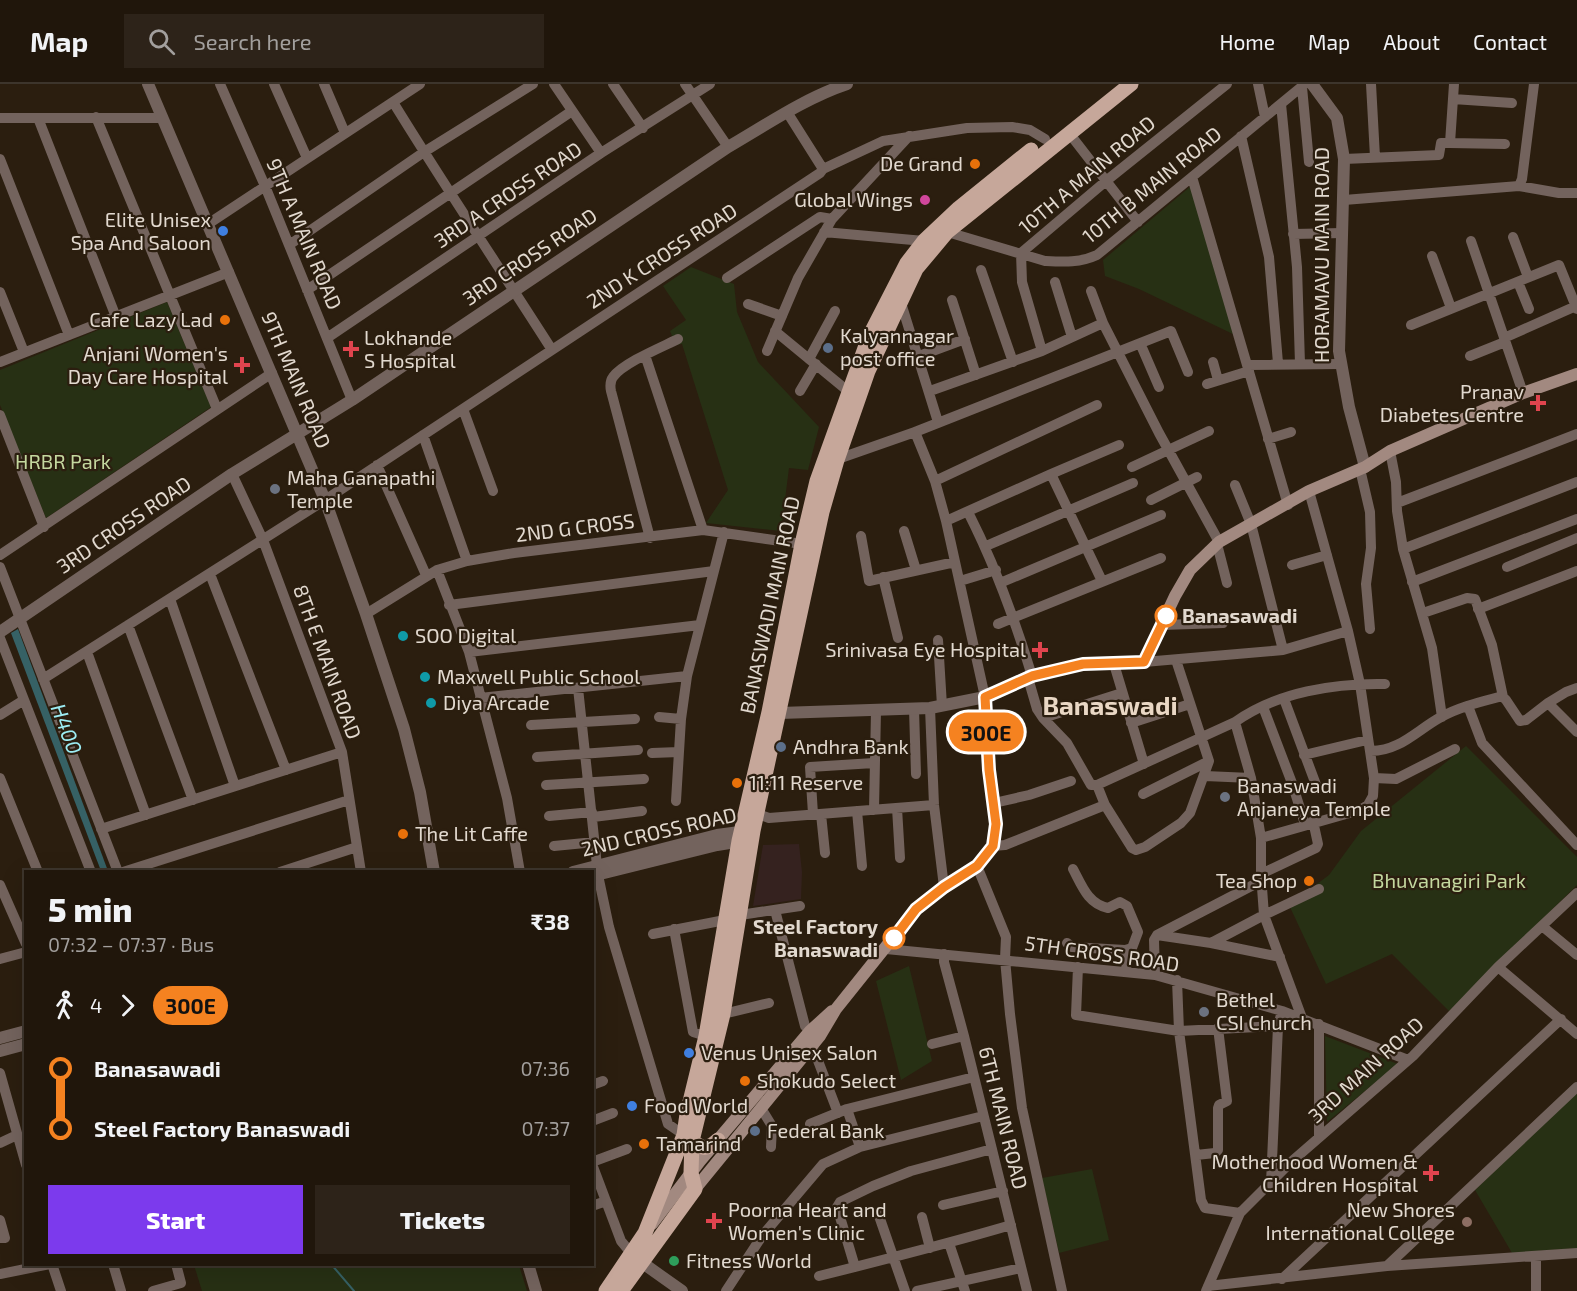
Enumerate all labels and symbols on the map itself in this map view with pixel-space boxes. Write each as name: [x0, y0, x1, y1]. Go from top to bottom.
street label: 10TH A MAIN ROAD: [1013, 110, 1159, 238]
street label: 10TH B MAIN ROAD: [1077, 121, 1226, 248]
street label: 3RD A CROSS ROAD: [429, 136, 586, 252]
street label: HORAMAVU MAIN ROAD: [1309, 147, 1333, 363]
place label: De Grand: [880, 151, 963, 175]
street label: 9TH A MAIN ROAD: [262, 154, 348, 313]
marker: De Grand: [968, 157, 982, 171]
place label: Global Wings: [794, 187, 913, 211]
marker: Global Wings: [918, 193, 932, 207]
street label: 2ND K CROSS ROAD: [582, 198, 741, 313]
street label: 3RD CROSS ROAD: [458, 202, 601, 310]
place label: Elite Unisex Spa And Saloon: [71, 207, 211, 254]
marker: Elite Unisex Spa And Saloon: [216, 224, 230, 238]
place label: Cafe Lazy Lad: [89, 307, 213, 331]
street label: 9TH MAIN ROAD: [257, 308, 336, 452]
marker: Cafe Lazy Lad: [218, 313, 232, 327]
place label: Kalyannagar post office: [840, 323, 954, 370]
place label: Lokhande S Hospital: [364, 325, 456, 372]
marker: Lokhande S Hospital: [342, 340, 360, 358]
place label: Anjani Women's Day Care Hospital: [68, 341, 228, 388]
marker: Kalyannagar post office: [821, 341, 835, 355]
marker: Anjani Women's Day Care Hospital: [233, 356, 251, 374]
place label: Pranav Diabetes Centre: [1380, 379, 1524, 426]
marker: Pranav Diabetes Centre: [1529, 394, 1547, 412]
park label: HRBR Park: [15, 449, 111, 473]
place label: Maha Ganapathi Temple: [287, 465, 436, 512]
street label: 3RD CROSS ROAD: [52, 470, 195, 578]
marker: Maha Ganapathi Temple: [268, 482, 282, 496]
street label: BANASWADI MAIN ROAD: [734, 494, 804, 716]
street label: 2ND G CROSS: [514, 508, 636, 546]
street label: 8TH E MAIN ROAD: [289, 581, 367, 742]
place label: Banasawadi: [1182, 603, 1297, 627]
marker: Banasawadi: [1155, 605, 1177, 627]
place label: SOO Digital: [415, 623, 516, 647]
marker: SOO Digital: [396, 629, 410, 643]
place label: Srinivasa Eye Hospital: [825, 637, 1026, 661]
marker: Srinivasa Eye Hospital: [1031, 641, 1049, 659]
place label: Maxwell Public School: [437, 664, 640, 688]
marker: Maxwell Public School: [418, 670, 432, 684]
district label: Banaswadi: [1042, 689, 1178, 720]
place label: Diya Arcade: [443, 690, 550, 714]
marker: Diya Arcade: [424, 696, 438, 710]
water label: H400: [46, 700, 88, 757]
line badge: 300E: [944, 712, 1028, 752]
place label: Andhra Bank: [793, 734, 909, 758]
marker: Andhra Bank: [774, 740, 788, 754]
place label: 11:11 Reserve: [749, 770, 863, 794]
place label: Banaswadi Anjaneya Temple: [1237, 773, 1391, 820]
marker: 11:11 Reserve: [730, 776, 744, 790]
marker: Banaswadi Anjaneya Temple: [1218, 790, 1232, 804]
street label: 2ND CROSS ROAD: [579, 802, 739, 861]
place label: The Lit Caffe: [415, 821, 528, 845]
marker: The Lit Caffe: [396, 827, 410, 841]
place label: Tea Shop: [1216, 868, 1297, 892]
park label: Bhuvanagiri Park: [1372, 868, 1526, 892]
marker: Tea Shop: [1302, 874, 1316, 888]
place label: Steel Factory Banaswadi: [753, 914, 879, 961]
marker: Steel Factory Banaswadi: [883, 927, 905, 949]
street label: 5TH CROSS ROAD: [1023, 930, 1181, 976]
place label: Bethel CSI Church: [1216, 987, 1312, 1034]
marker: Bethel CSI Church: [1197, 1005, 1211, 1019]
street label: 3RD MAIN ROAD: [1303, 1011, 1428, 1127]
place label: Venus Unisex Salon: [701, 1040, 878, 1064]
street label: 6TH MAIN ROAD: [975, 1044, 1033, 1192]
marker: Venus Unisex Salon: [682, 1046, 696, 1060]
place label: Shokudo Select: [757, 1068, 896, 1092]
marker: Shokudo Select: [738, 1074, 752, 1088]
place label: Food World: [644, 1093, 748, 1117]
marker: Food World: [625, 1099, 639, 1113]
place label: Federal Bank: [767, 1118, 884, 1142]
marker: Federal Bank: [748, 1124, 762, 1138]
place label: Tamarind: [656, 1131, 741, 1155]
marker: Tamarind: [637, 1137, 651, 1151]
place label: Motherhood Women & Children Hospital: [1211, 1149, 1418, 1196]
marker: Motherhood Women & Children Hospital: [1422, 1164, 1440, 1182]
place label: Poorna Heart and Women's Clinic: [728, 1197, 887, 1244]
place label: New Shores International College: [1266, 1197, 1455, 1244]
marker: Poorna Heart and Women's Clinic: [705, 1212, 723, 1230]
marker: New Shores International College: [1460, 1215, 1474, 1229]
place label: Fitness World: [686, 1248, 812, 1272]
marker: Fitness World: [667, 1254, 681, 1268]

